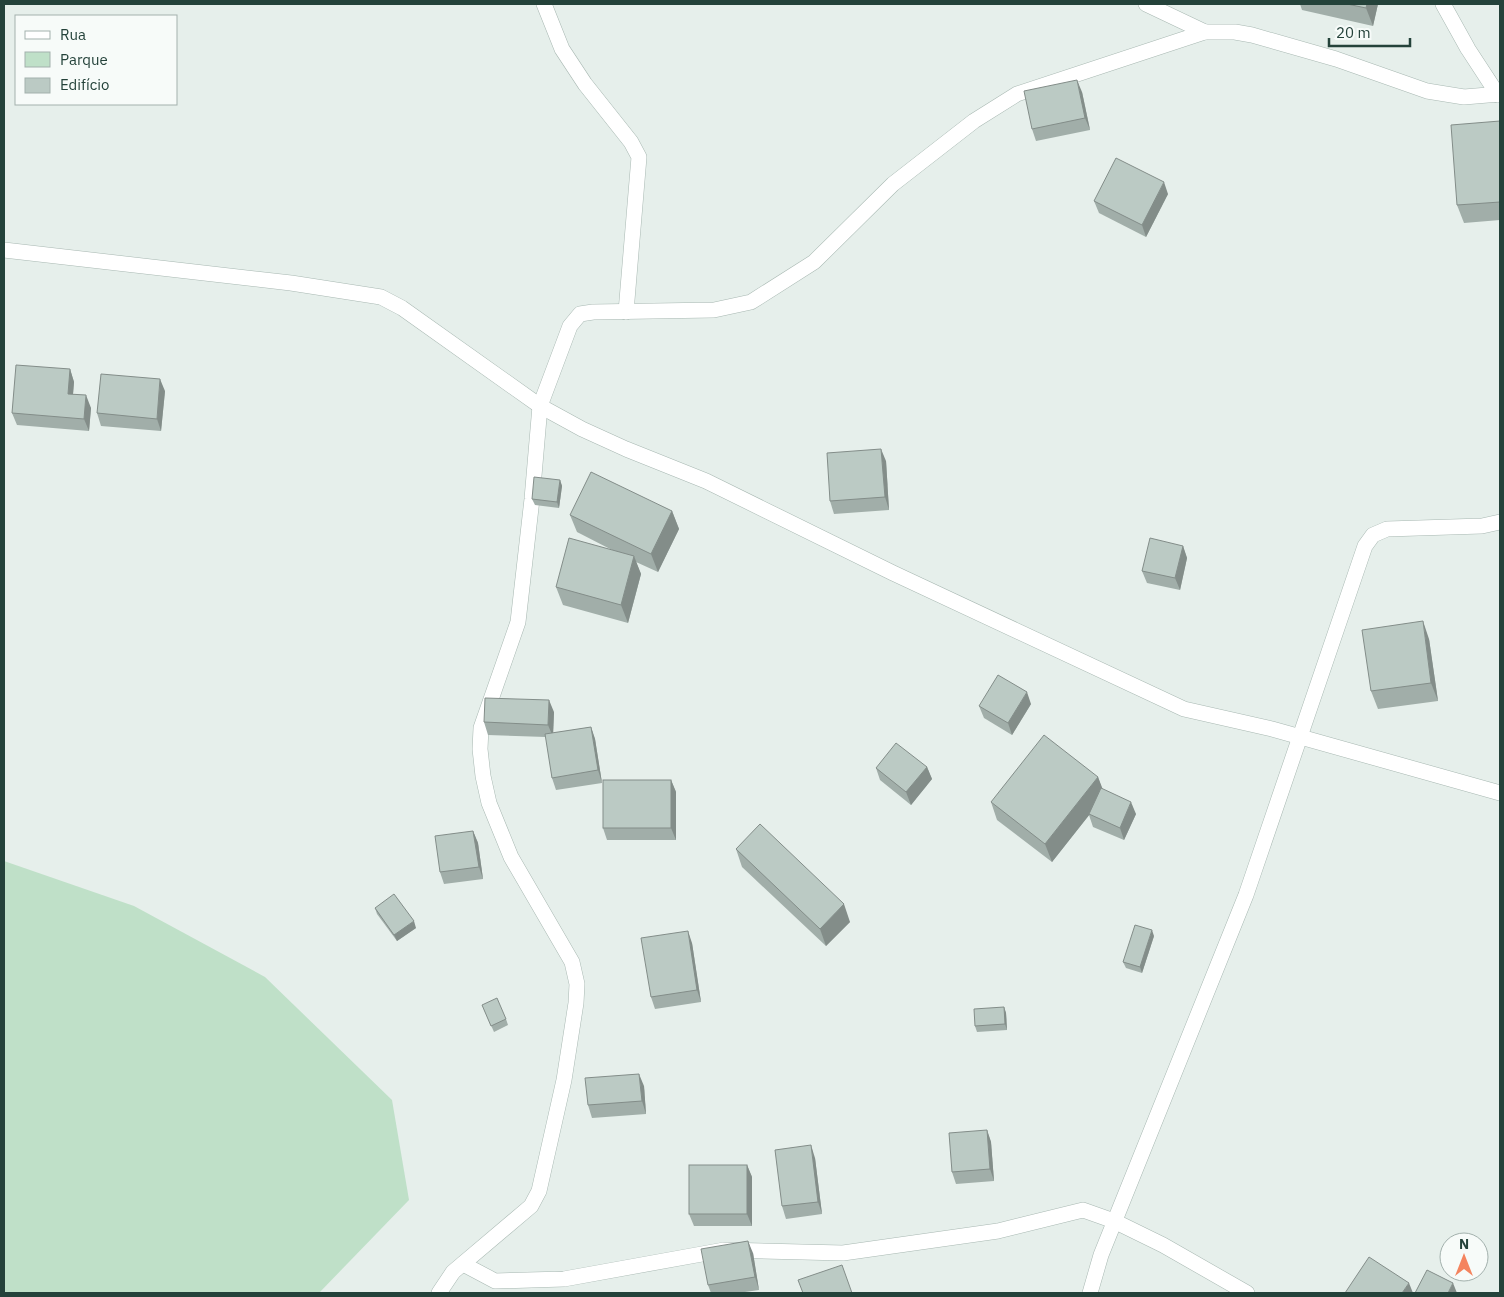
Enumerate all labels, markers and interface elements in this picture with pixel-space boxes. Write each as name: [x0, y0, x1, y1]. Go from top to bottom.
legend: [15, 15, 178, 105]
scale bar: [1329, 15, 1410, 47]
text: 20 m: [1336, 23, 1371, 42]
text: Rua: [60, 25, 86, 44]
text: Parque: [60, 50, 108, 69]
text: Edifício: [60, 75, 109, 94]
north arrow: [1439, 1232, 1489, 1282]
text: N: [1459, 1235, 1469, 1253]

